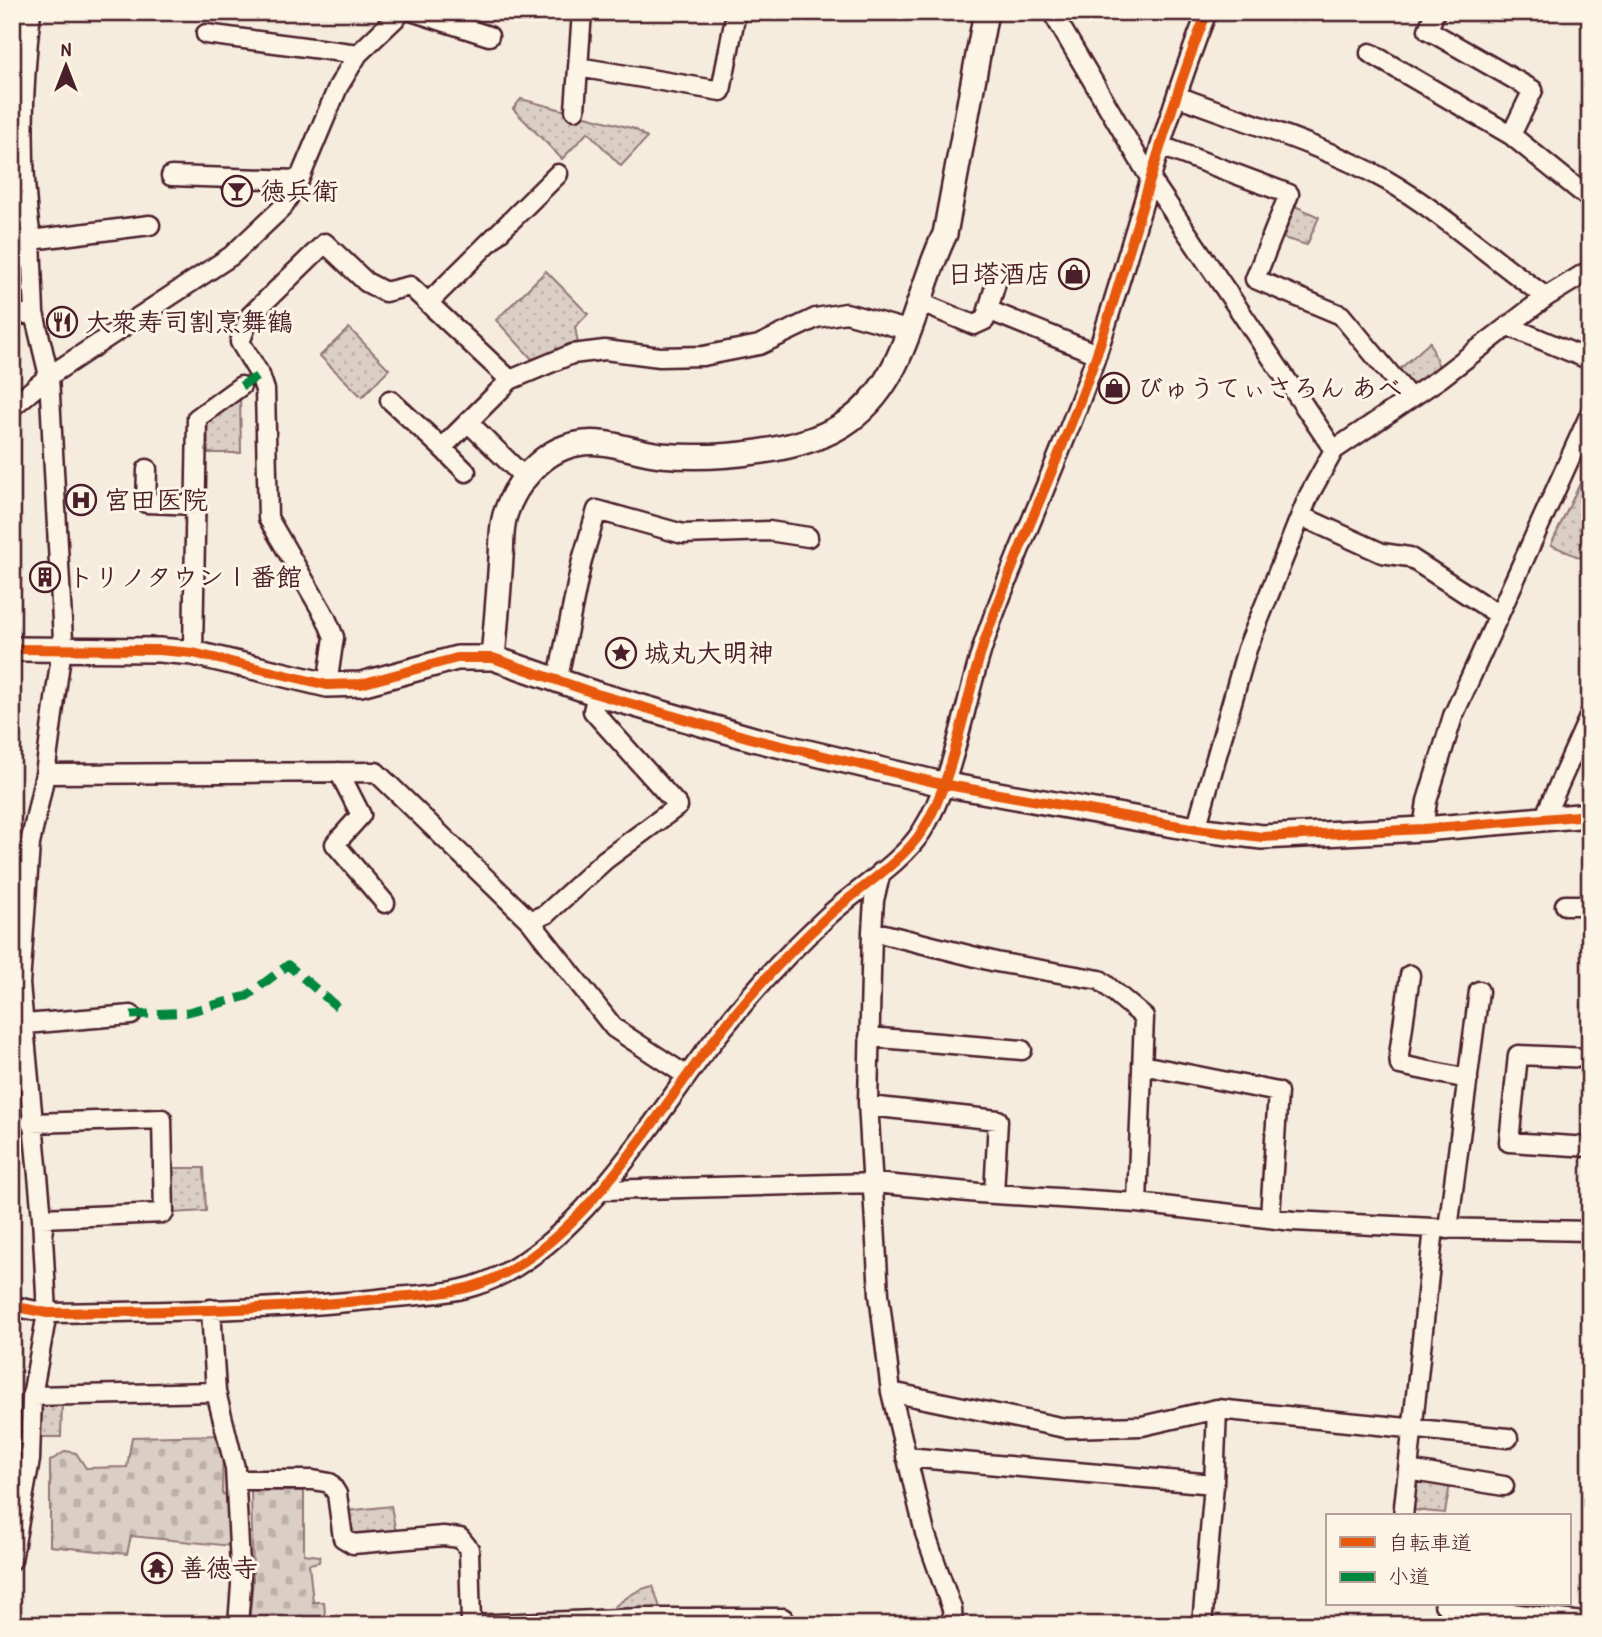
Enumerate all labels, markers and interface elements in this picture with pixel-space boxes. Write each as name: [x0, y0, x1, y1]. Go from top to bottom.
north arrow: [32, 32, 102, 102]
text: N: [61, 36, 71, 62]
place label: 徳兵衛: [260, 173, 338, 208]
bar icon: 徳兵衛: [220, 174, 254, 208]
place label: 日塔酒店: [947, 256, 1051, 291]
shop icon: 日塔酒店: [1057, 257, 1091, 291]
place label: 大衆寿司割烹舞鶴: [85, 304, 293, 339]
restaurant icon: 大衆寿司割烹舞鶴: [45, 305, 79, 339]
place label: びゅうてぃさろん あべ: [1137, 370, 1403, 405]
shop icon: びゅうてぃさろん あべ: [1097, 371, 1131, 405]
place label: 宮田医院: [104, 482, 208, 517]
hospital icon: 宮田医院: [64, 483, 98, 517]
place label: トリノタウンⅠ番館: [68, 559, 302, 594]
building icon: トリノタウンⅠ番館: [28, 560, 62, 594]
place label: 城丸大明神: [644, 635, 774, 670]
place icon: 城丸大明神: [604, 636, 638, 670]
legend: [1326, 1514, 1570, 1606]
text: 自転車道: [1388, 1528, 1472, 1557]
place label: 善徳寺: [180, 1550, 258, 1585]
temple icon: 善徳寺: [140, 1551, 174, 1585]
text: 小道: [1388, 1562, 1430, 1591]

